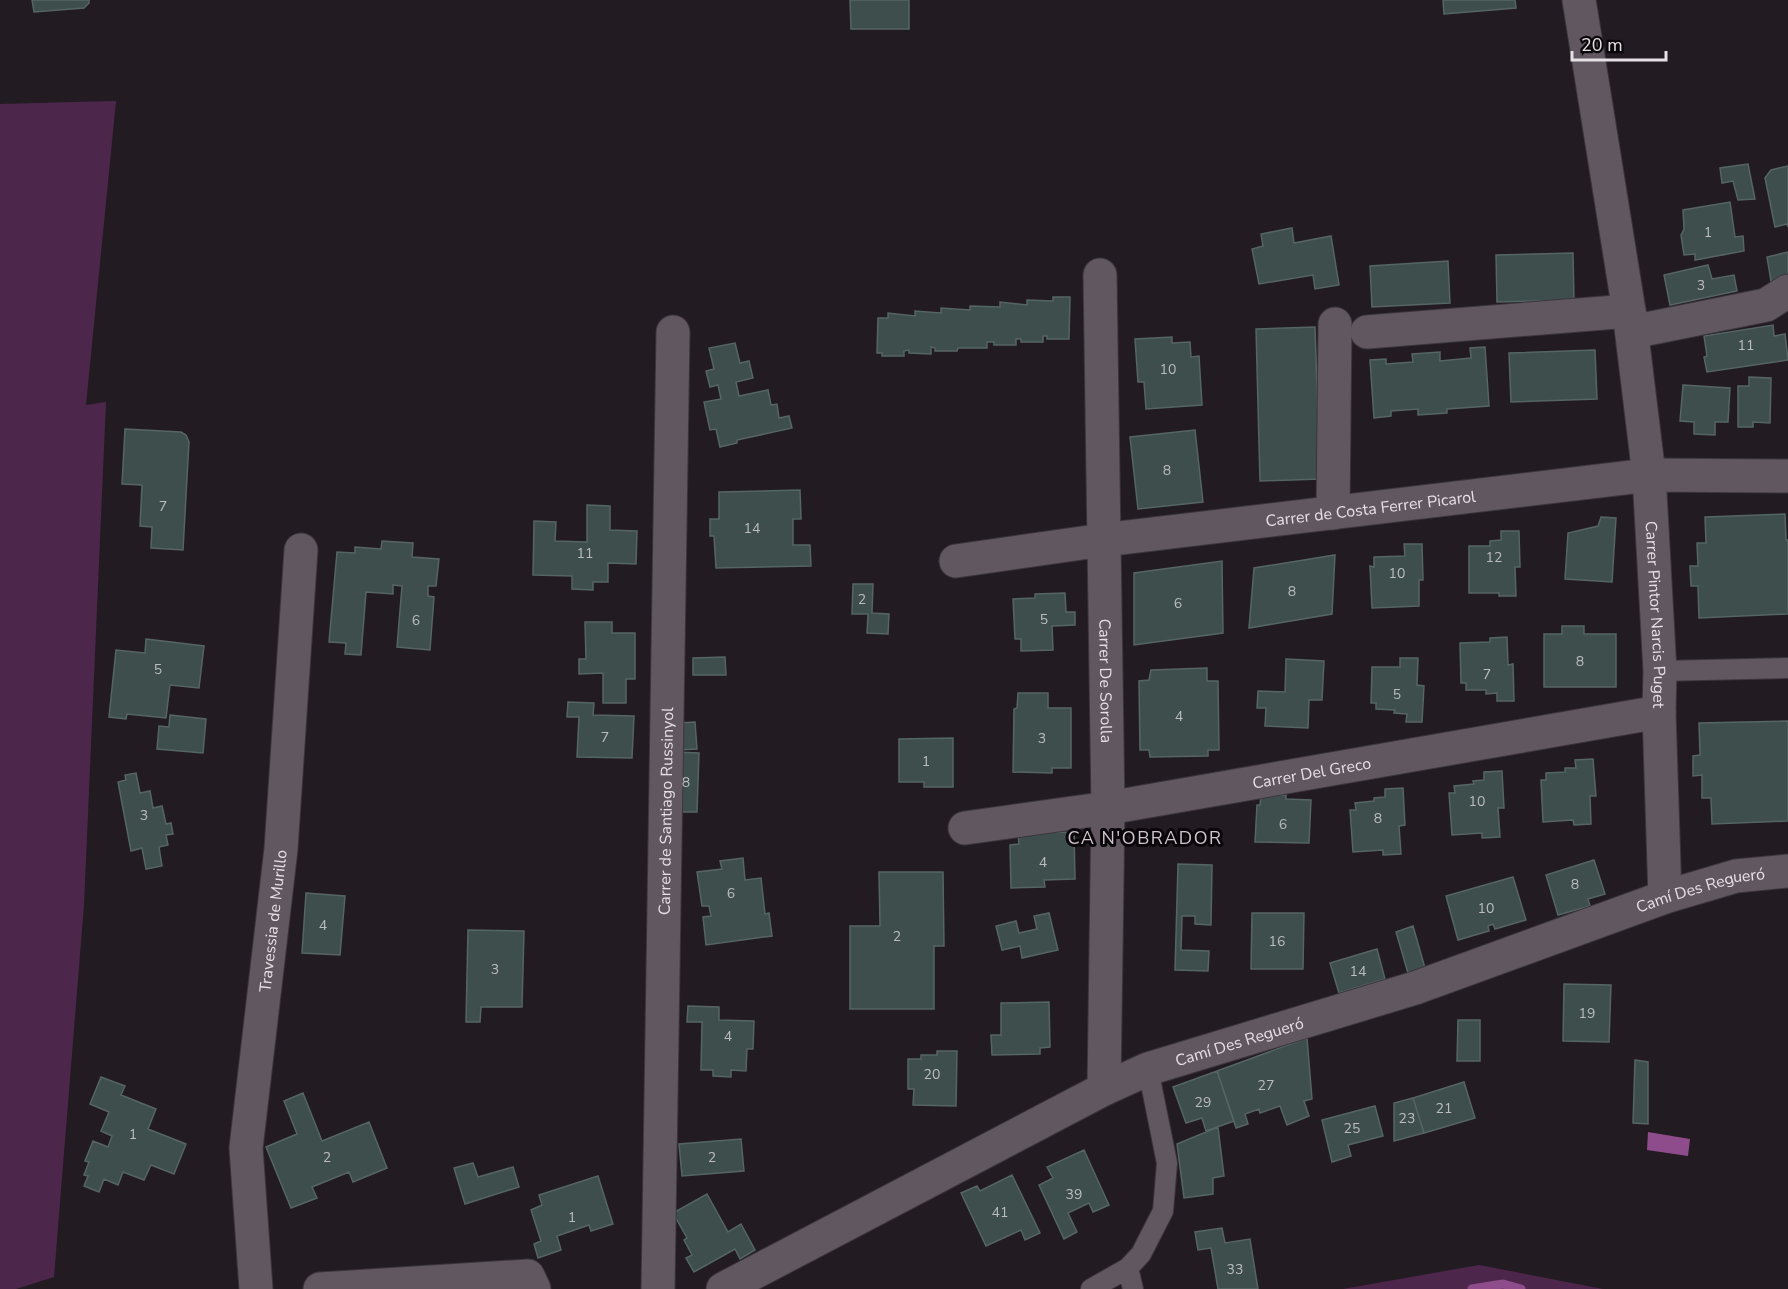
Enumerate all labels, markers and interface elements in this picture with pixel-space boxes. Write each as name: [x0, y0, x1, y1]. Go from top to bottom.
scale bar: [1572, 24, 1666, 62]
text: 20 m: [1581, 33, 1623, 57]
house number: 1: [1704, 223, 1712, 242]
house number: 3: [1697, 276, 1705, 295]
house number: 11: [1738, 336, 1754, 355]
house number: 10: [1160, 360, 1176, 379]
house number: 8: [1163, 461, 1171, 480]
street label: Carrer de Costa Ferrer Picarol: [1264, 486, 1477, 533]
house number: 7: [159, 497, 167, 516]
house number: 14: [744, 519, 760, 538]
street label: Carrer Pintor Narcis Puget: [1640, 520, 1670, 709]
house number: 11: [577, 544, 593, 563]
house number: 12: [1486, 548, 1502, 567]
house number: 10: [1389, 564, 1405, 583]
house number: 8: [1288, 582, 1296, 601]
house number: 2: [858, 590, 866, 609]
house number: 6: [1174, 594, 1182, 613]
house number: 5: [1040, 610, 1048, 629]
house number: 6: [412, 611, 420, 630]
street label: Carrer De Sorolla: [1093, 619, 1117, 743]
house number: 8: [1576, 652, 1584, 671]
house number: 5: [154, 660, 162, 679]
house number: 7: [1483, 665, 1491, 684]
house number: 5: [1393, 685, 1401, 704]
street label: Carrer de Santiago Russinyol: [654, 707, 679, 915]
house number: 4: [1175, 707, 1183, 726]
house number: 7: [601, 728, 609, 747]
house number: 3: [1038, 729, 1046, 748]
house number: 1: [922, 752, 930, 771]
street label: Carrer Del Greco: [1251, 752, 1373, 795]
house number: 8: [682, 773, 690, 792]
house number: 10: [1469, 792, 1485, 811]
house number: 3: [140, 806, 148, 825]
house number: 8: [1374, 809, 1382, 828]
house number: 6: [1279, 815, 1287, 834]
district label: CA N'OBRADOR: [1068, 826, 1222, 850]
street label: Travessia de Murillo: [254, 849, 293, 993]
house number: 4: [1039, 853, 1047, 872]
street label: Camí Des Regueró: [1633, 863, 1766, 919]
house number: 8: [1571, 875, 1579, 894]
house number: 6: [727, 884, 735, 903]
house number: 10: [1478, 899, 1494, 918]
house number: 4: [319, 916, 327, 935]
house number: 2: [893, 927, 901, 946]
house number: 16: [1269, 932, 1285, 951]
house number: 3: [491, 960, 499, 979]
house number: 14: [1350, 962, 1366, 981]
house number: 19: [1579, 1004, 1595, 1023]
street label: Camí Des Regueró: [1173, 1012, 1307, 1072]
house number: 4: [724, 1027, 732, 1046]
house number: 20: [924, 1065, 940, 1084]
house number: 27: [1258, 1076, 1274, 1095]
house number: 29: [1195, 1093, 1211, 1112]
house number: 21: [1436, 1099, 1452, 1118]
house number: 23: [1399, 1109, 1415, 1128]
house number: 25: [1344, 1119, 1360, 1138]
house number: 1: [129, 1125, 137, 1144]
house number: 2: [323, 1148, 331, 1167]
house number: 2: [708, 1148, 716, 1167]
house number: 39: [1066, 1185, 1082, 1204]
house number: 41: [992, 1203, 1008, 1222]
house number: 1: [568, 1208, 576, 1227]
house number: 33: [1227, 1260, 1243, 1279]

